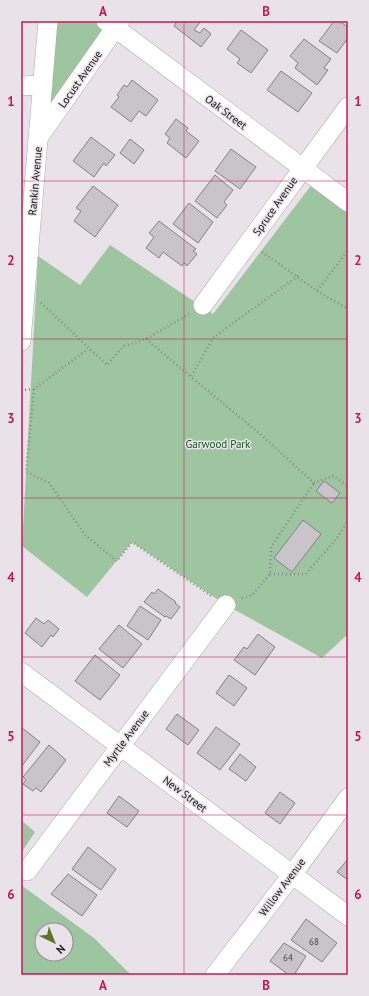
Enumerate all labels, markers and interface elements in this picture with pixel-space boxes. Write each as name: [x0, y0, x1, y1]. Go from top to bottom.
text: A: [99, 3, 107, 20]
text: B: [262, 3, 270, 20]
street label: Locust Avenue: [55, 47, 105, 111]
street label: Oak Street: [202, 92, 250, 132]
text: 1: [7, 93, 15, 110]
text: 1: [354, 93, 362, 110]
street label: Rankin Avenue: [25, 146, 45, 216]
street label: Spruce Avenue: [250, 174, 301, 238]
text: 2: [7, 252, 15, 269]
text: 2: [354, 252, 362, 269]
text: 3: [7, 410, 15, 427]
text: 3: [354, 410, 362, 427]
park label: Garwood Park: [186, 437, 251, 451]
text: 4: [7, 569, 15, 586]
text: 4: [354, 569, 362, 586]
street label: Myrtle Avenue: [100, 707, 152, 769]
text: 5: [7, 728, 15, 745]
text: 5: [354, 728, 362, 745]
street label: New Street: [160, 773, 210, 815]
street label: Willow Avenue: [256, 855, 309, 919]
text: 6: [7, 886, 15, 903]
text: 6: [354, 886, 362, 903]
north arrow: [34, 922, 74, 962]
house number: 68: [309, 936, 319, 947]
text: N: [53, 942, 68, 957]
house number: 64: [283, 952, 293, 963]
text: A: [99, 977, 107, 994]
text: B: [262, 977, 270, 994]

